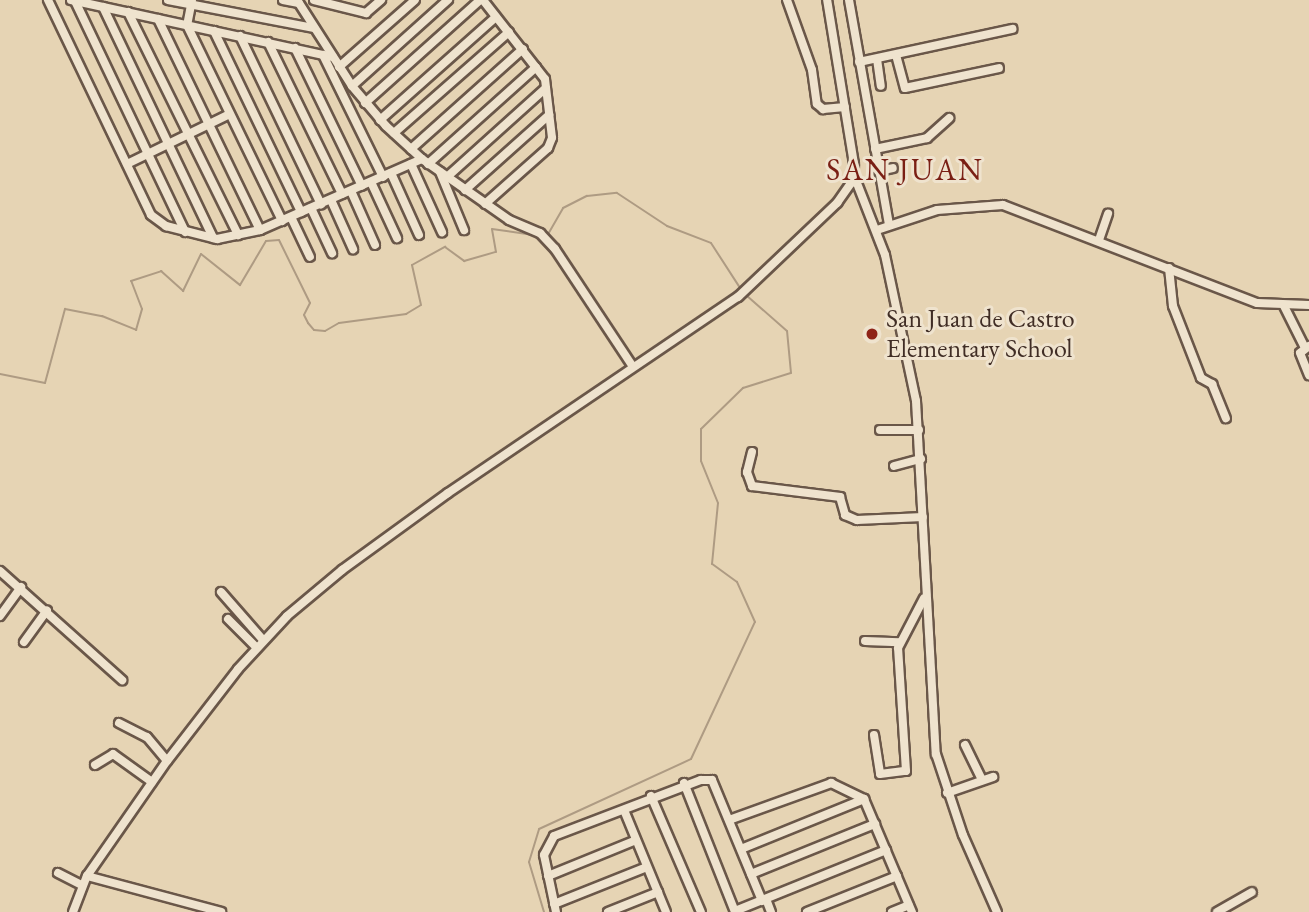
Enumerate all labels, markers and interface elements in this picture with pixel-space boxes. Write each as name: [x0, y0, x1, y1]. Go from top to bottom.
district label: SAN JUAN: [827, 152, 983, 188]
place label: San Juan de Castro Elementary School: [886, 303, 1075, 364]
marker: San Juan de Castro Elementary School: [864, 326, 880, 342]

